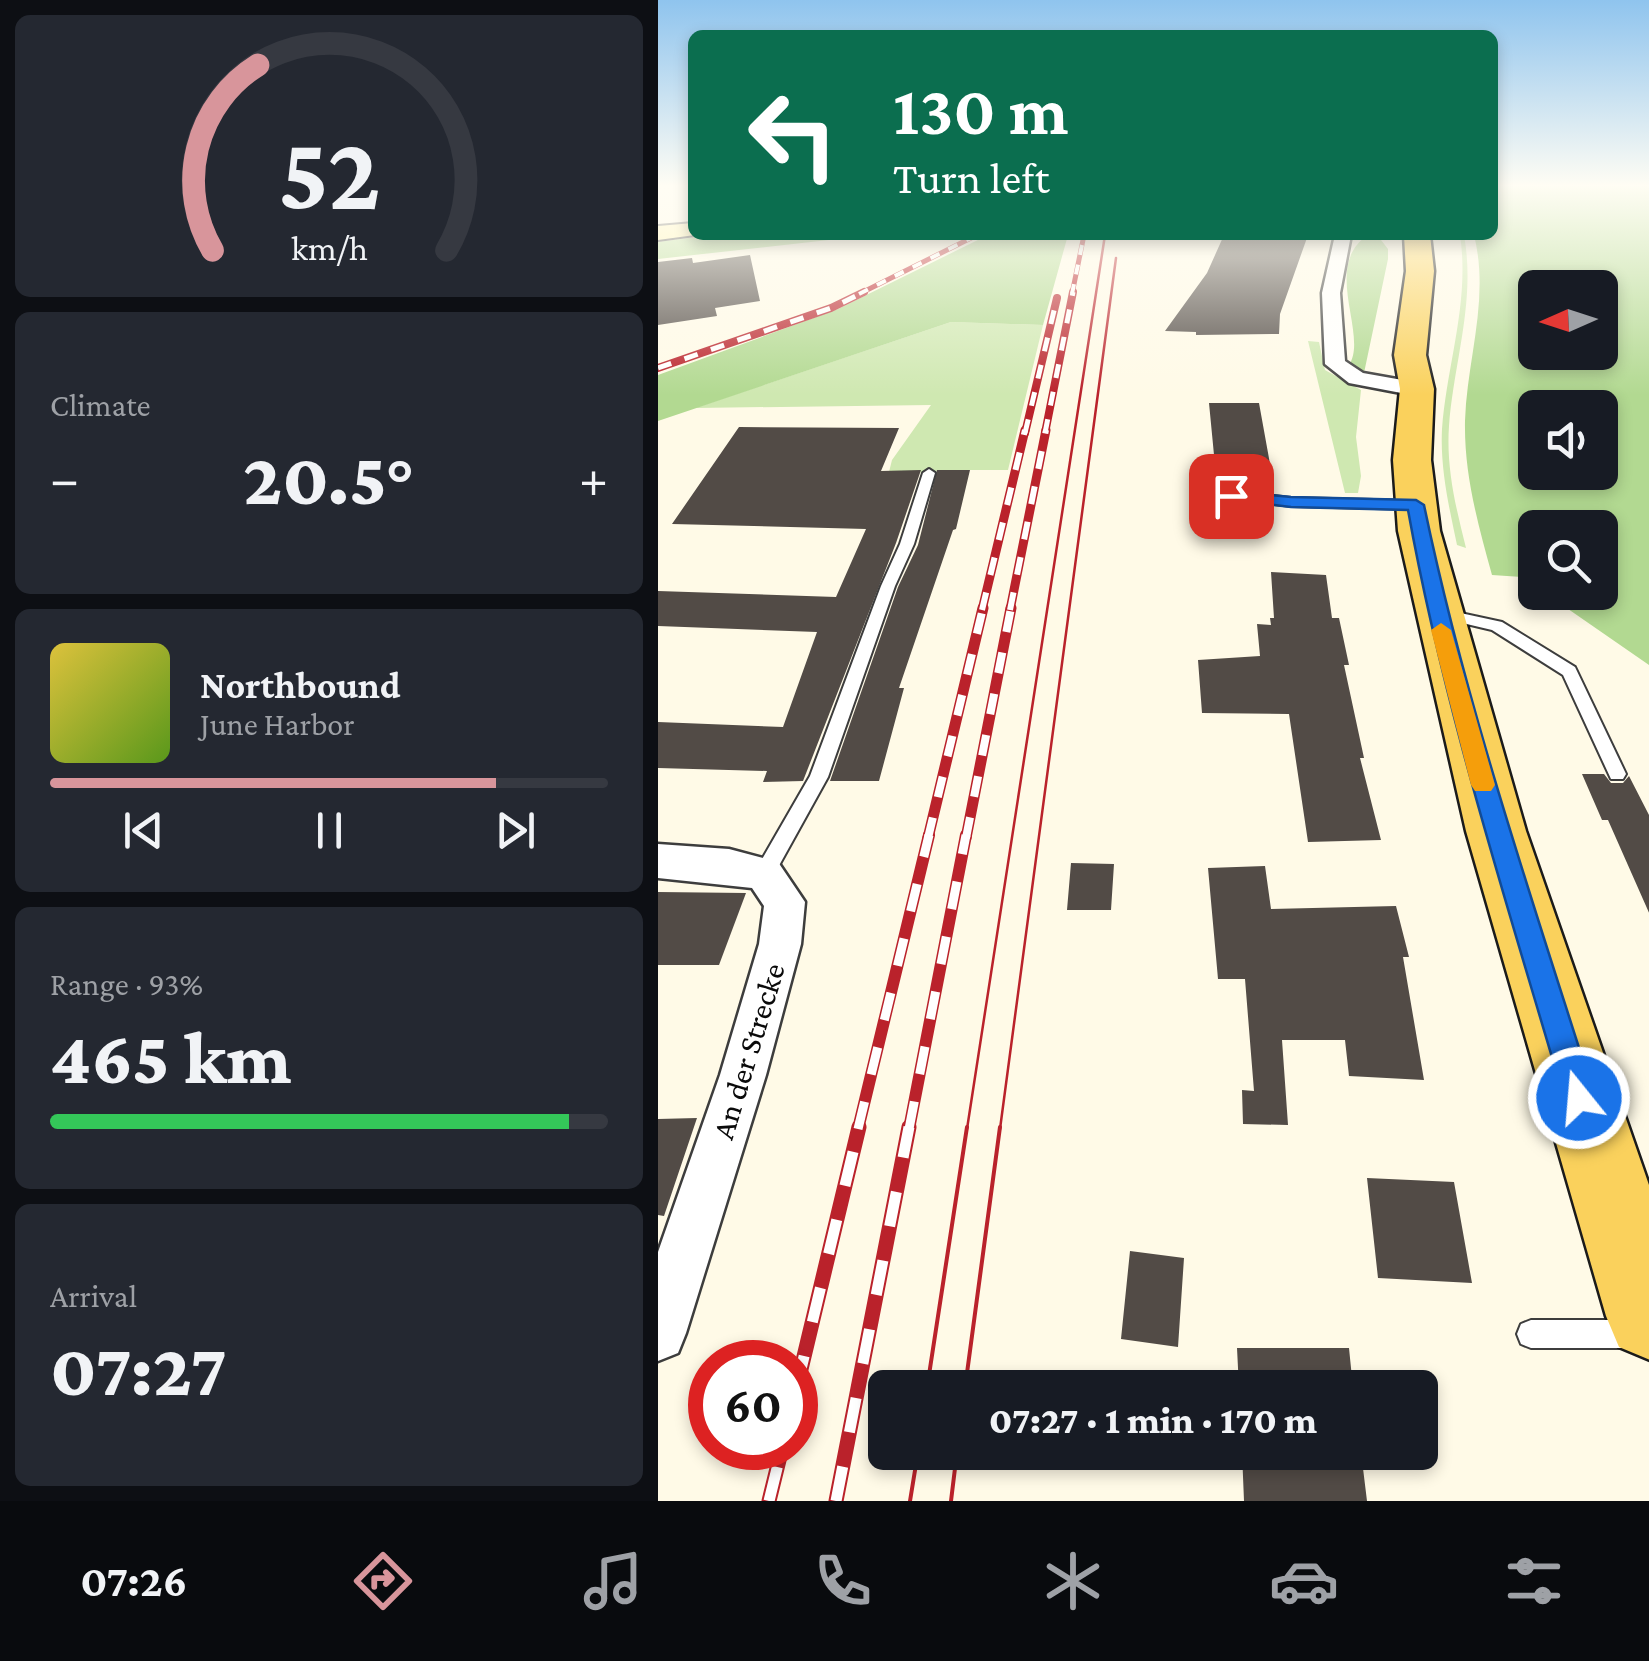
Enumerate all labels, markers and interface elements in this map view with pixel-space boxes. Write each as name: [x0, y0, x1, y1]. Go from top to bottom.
icon: left: [728, 70, 858, 200]
text: 130 m: [893, 71, 1069, 149]
text: 52: [278, 115, 380, 230]
text: Turn left: [893, 153, 1050, 203]
text: km/h: [290, 228, 368, 268]
north arrow: [1518, 270, 1618, 370]
map controls: [1518, 270, 1618, 610]
text: Climate: [50, 387, 151, 423]
button: sound: [1518, 390, 1618, 490]
text: 20.5°: [243, 437, 415, 520]
text: −: [50, 448, 79, 509]
text: +: [579, 448, 608, 509]
pin: [1189, 454, 1274, 539]
icon: arrive: [1204, 469, 1259, 524]
button: search: [1518, 510, 1618, 610]
text: Northbound: [200, 664, 401, 706]
text: June Harbor: [200, 706, 355, 742]
icon: previous: [116, 803, 171, 858]
icon: pause: [302, 803, 357, 858]
icon: next: [488, 803, 543, 858]
street label: An der Strecke: [704, 959, 792, 1143]
text: Range · 93%: [50, 966, 203, 1002]
text: 465 km: [50, 1016, 291, 1099]
position arrow: [1527, 1046, 1631, 1150]
text: Arrival: [50, 1278, 137, 1314]
text: 07:27: [50, 1328, 227, 1411]
speed limit sign: 60: [688, 1340, 818, 1470]
text: 07:27 · 1 min · 170 m: [989, 1399, 1317, 1441]
icon: directions: [348, 1546, 418, 1616]
icon: music: [578, 1546, 648, 1616]
icon: phone: [808, 1546, 878, 1616]
icon: climate: [1038, 1546, 1108, 1616]
icon: car: [1269, 1546, 1339, 1616]
icon: filters: [1499, 1546, 1569, 1616]
text: 07:26: [80, 1556, 187, 1606]

